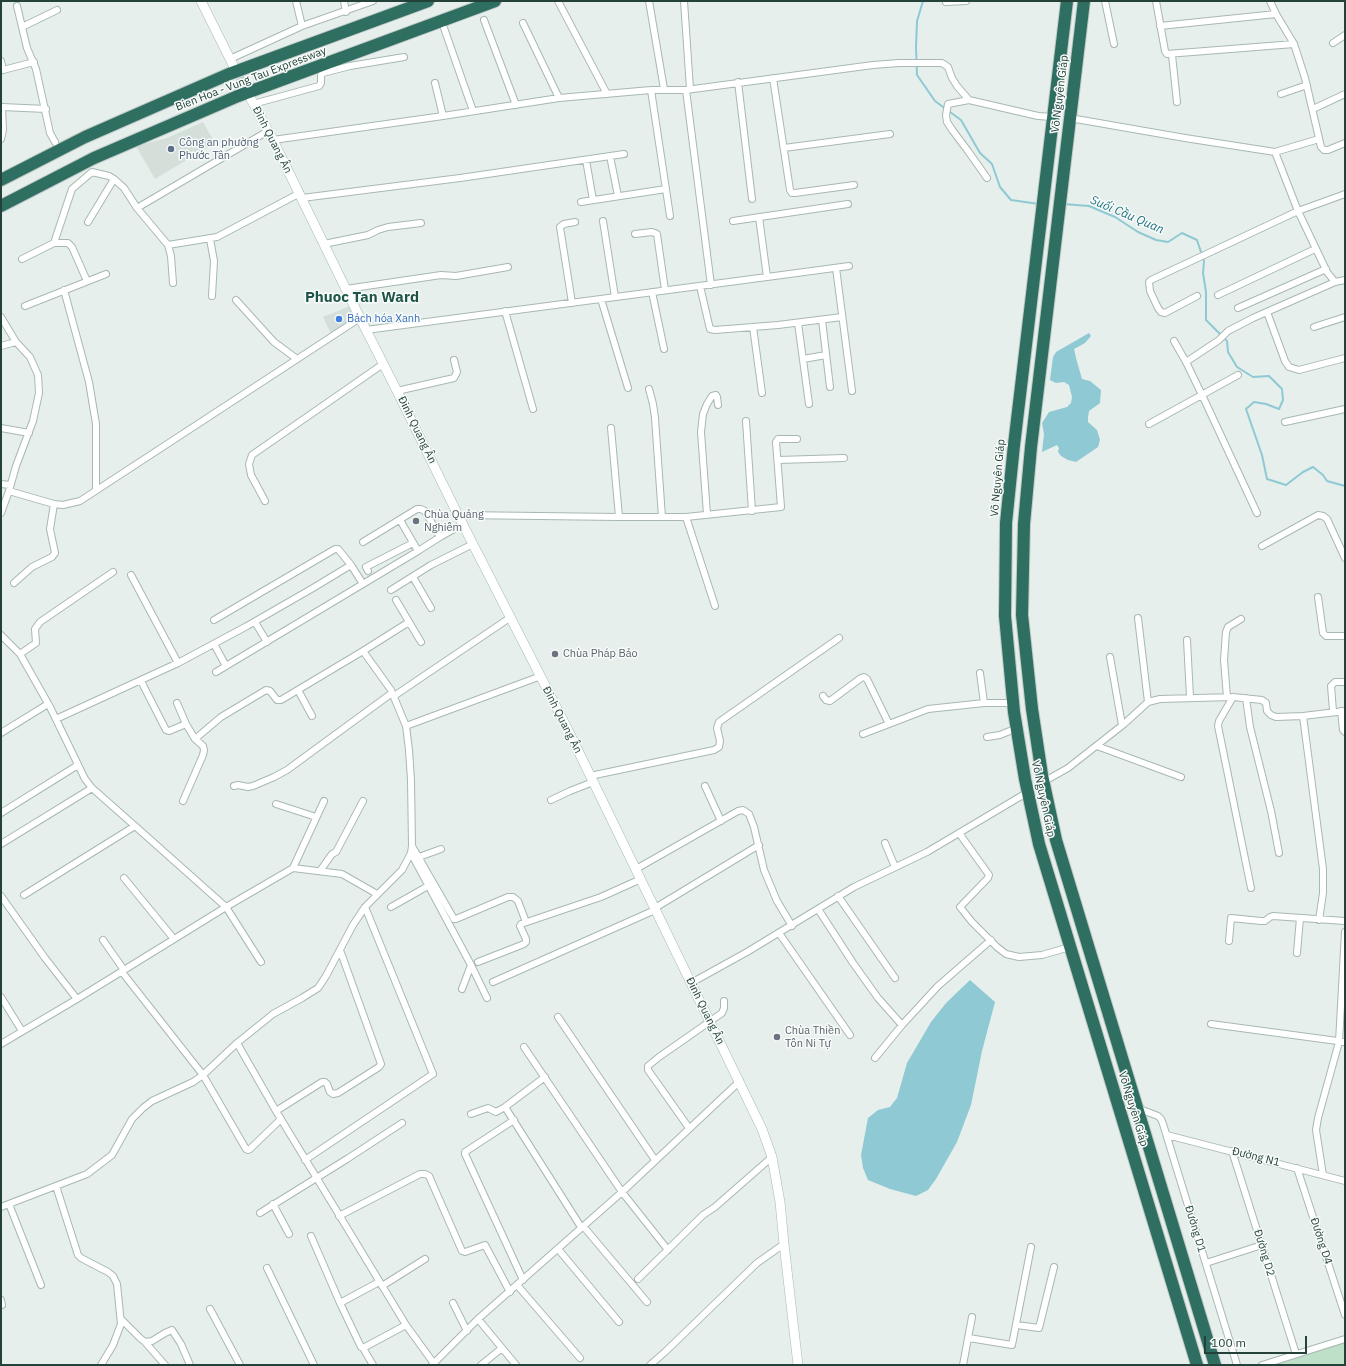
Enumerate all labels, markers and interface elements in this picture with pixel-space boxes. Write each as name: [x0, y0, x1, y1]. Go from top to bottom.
street label: Bien Hoa - Vung Tau Expressway: [174, 44, 328, 114]
street label: Võ Nguyên Giáp: [1049, 55, 1071, 133]
street label: Đinh Quang Ân: [250, 104, 294, 176]
place label: Công an phường Phước Tân: [179, 136, 258, 162]
marker: Công an phường Phước Tân: [166, 144, 176, 154]
water label: Suối Cầu Quan: [1088, 193, 1166, 237]
district label: Phuoc Tan Ward: [305, 289, 419, 307]
place label: Bách hóa Xanh: [347, 312, 420, 326]
marker: Bách hóa Xanh: [334, 314, 344, 324]
street label: Đinh Quang Ân: [395, 394, 439, 466]
street label: Võ Nguyên Giáp: [988, 439, 1008, 517]
place label: Chùa Quảng Nghiêm: [424, 508, 484, 534]
marker: Chùa Quảng Nghiêm: [411, 516, 421, 526]
place label: Chùa Pháp Bảo: [563, 647, 638, 661]
marker: Chùa Pháp Bảo: [550, 649, 560, 659]
street label: Đinh Quang Ân: [540, 684, 584, 756]
street label: Võ Nguyên Giáp: [1028, 760, 1058, 838]
street label: Đinh Quang Ân: [683, 975, 727, 1047]
place label: Chùa Thiền Tôn Ni Tự: [785, 1024, 840, 1050]
marker: Chùa Thiền Tôn Ni Tự: [772, 1032, 782, 1042]
street label: Võ Nguyên Giáp: [1115, 1070, 1151, 1148]
street label: Đường N1: [1231, 1145, 1281, 1169]
street label: Đường D1: [1182, 1204, 1208, 1254]
street label: Đường D4: [1307, 1216, 1335, 1266]
street label: Đường D2: [1251, 1228, 1277, 1278]
scale bar: [1206, 1328, 1309, 1354]
text: 100 m: [1211, 1335, 1246, 1350]

